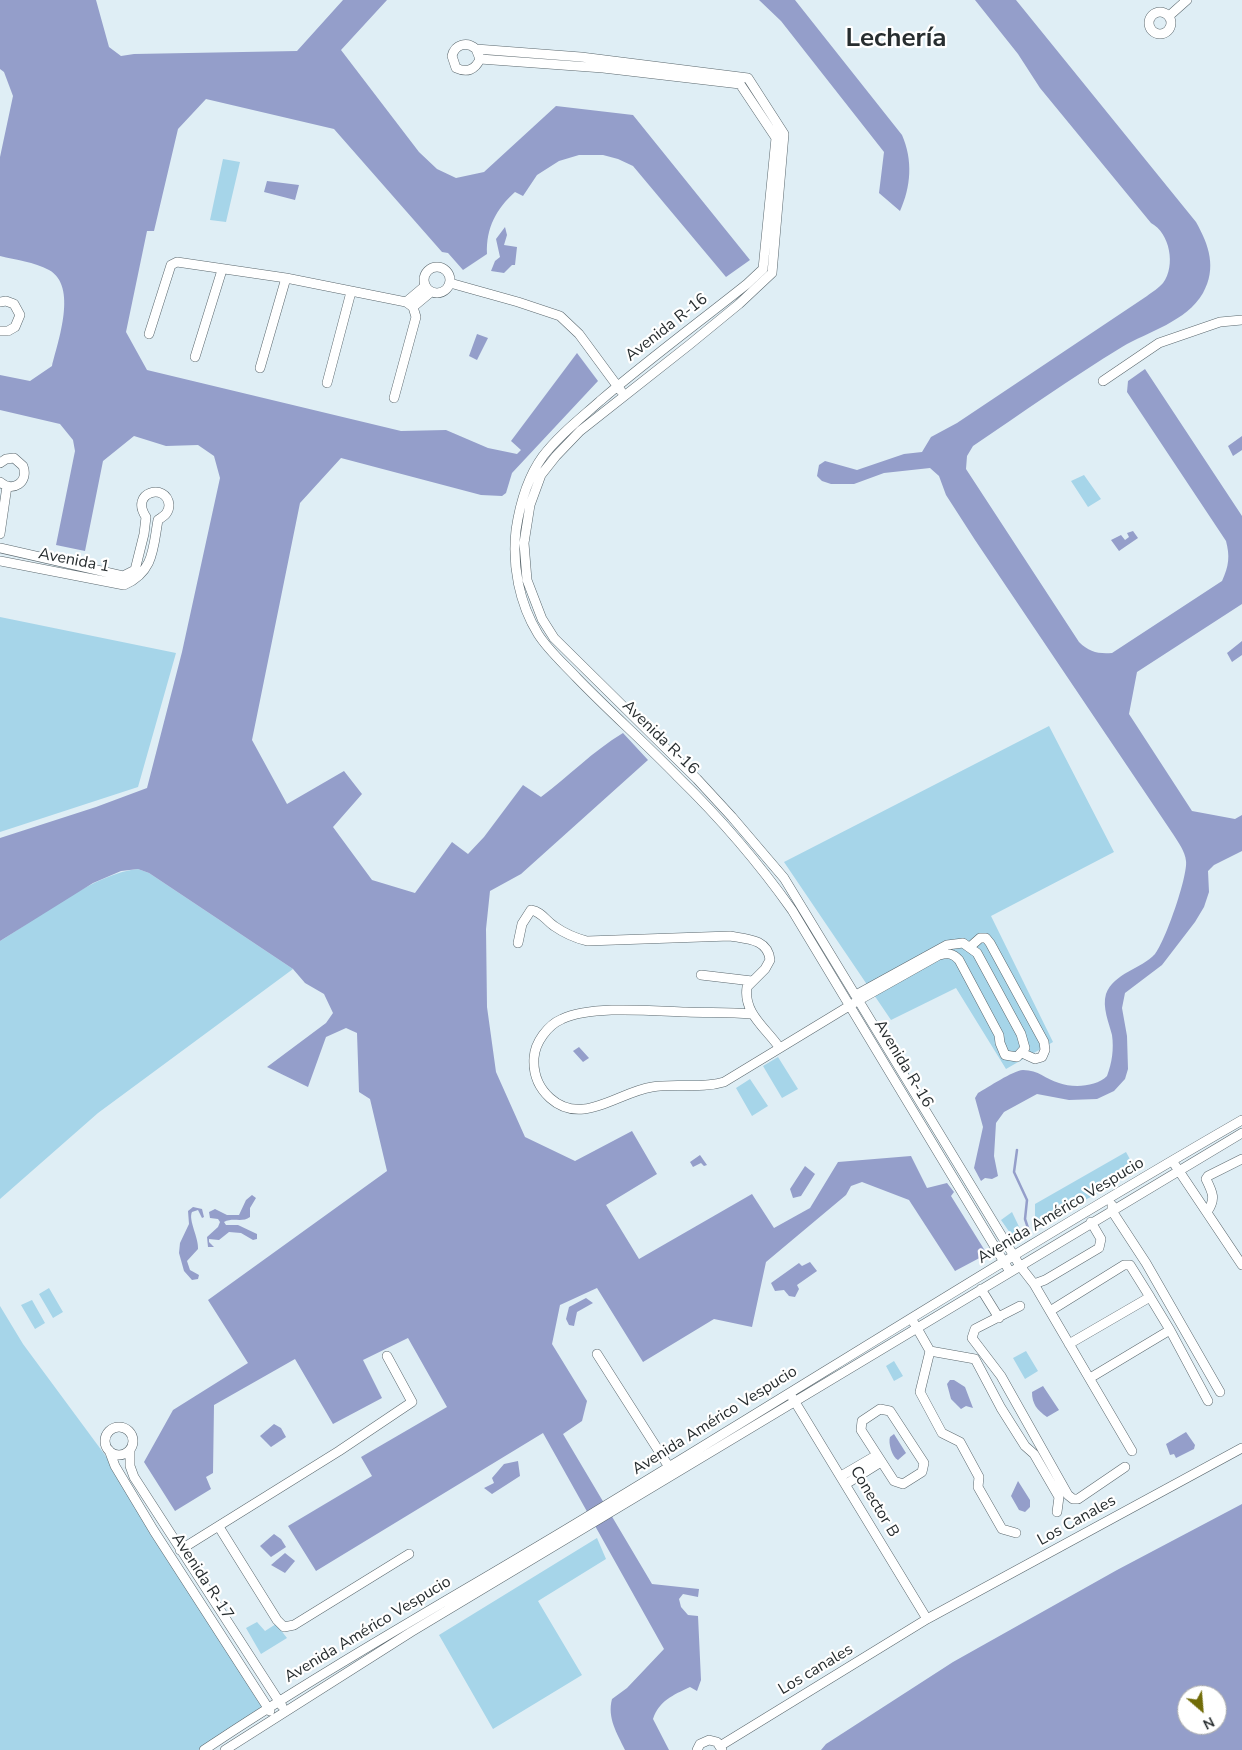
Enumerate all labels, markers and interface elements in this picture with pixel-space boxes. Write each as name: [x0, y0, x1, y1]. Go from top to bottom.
district label: Lechería: [845, 24, 947, 56]
street label: Avenida R-16: [622, 290, 712, 366]
street label: Avenida 1: [37, 545, 111, 577]
street label: Avenida R-16: [618, 697, 702, 779]
street label: Avenida R-16: [869, 1017, 937, 1111]
street label: Avenida Américo Vespucio: [974, 1154, 1148, 1268]
street label: Avenida Américo Vespucio: [629, 1362, 801, 1480]
street label: Conector B: [845, 1463, 903, 1541]
street label: Los Canales: [1034, 1492, 1120, 1550]
street label: Avenida R-17: [167, 1530, 237, 1624]
street label: Avenida Américo Vespucio: [281, 1573, 455, 1687]
street label: Los canales: [775, 1640, 857, 1700]
north arrow: [1177, 1685, 1227, 1735]
text: N: [1200, 1712, 1218, 1734]

